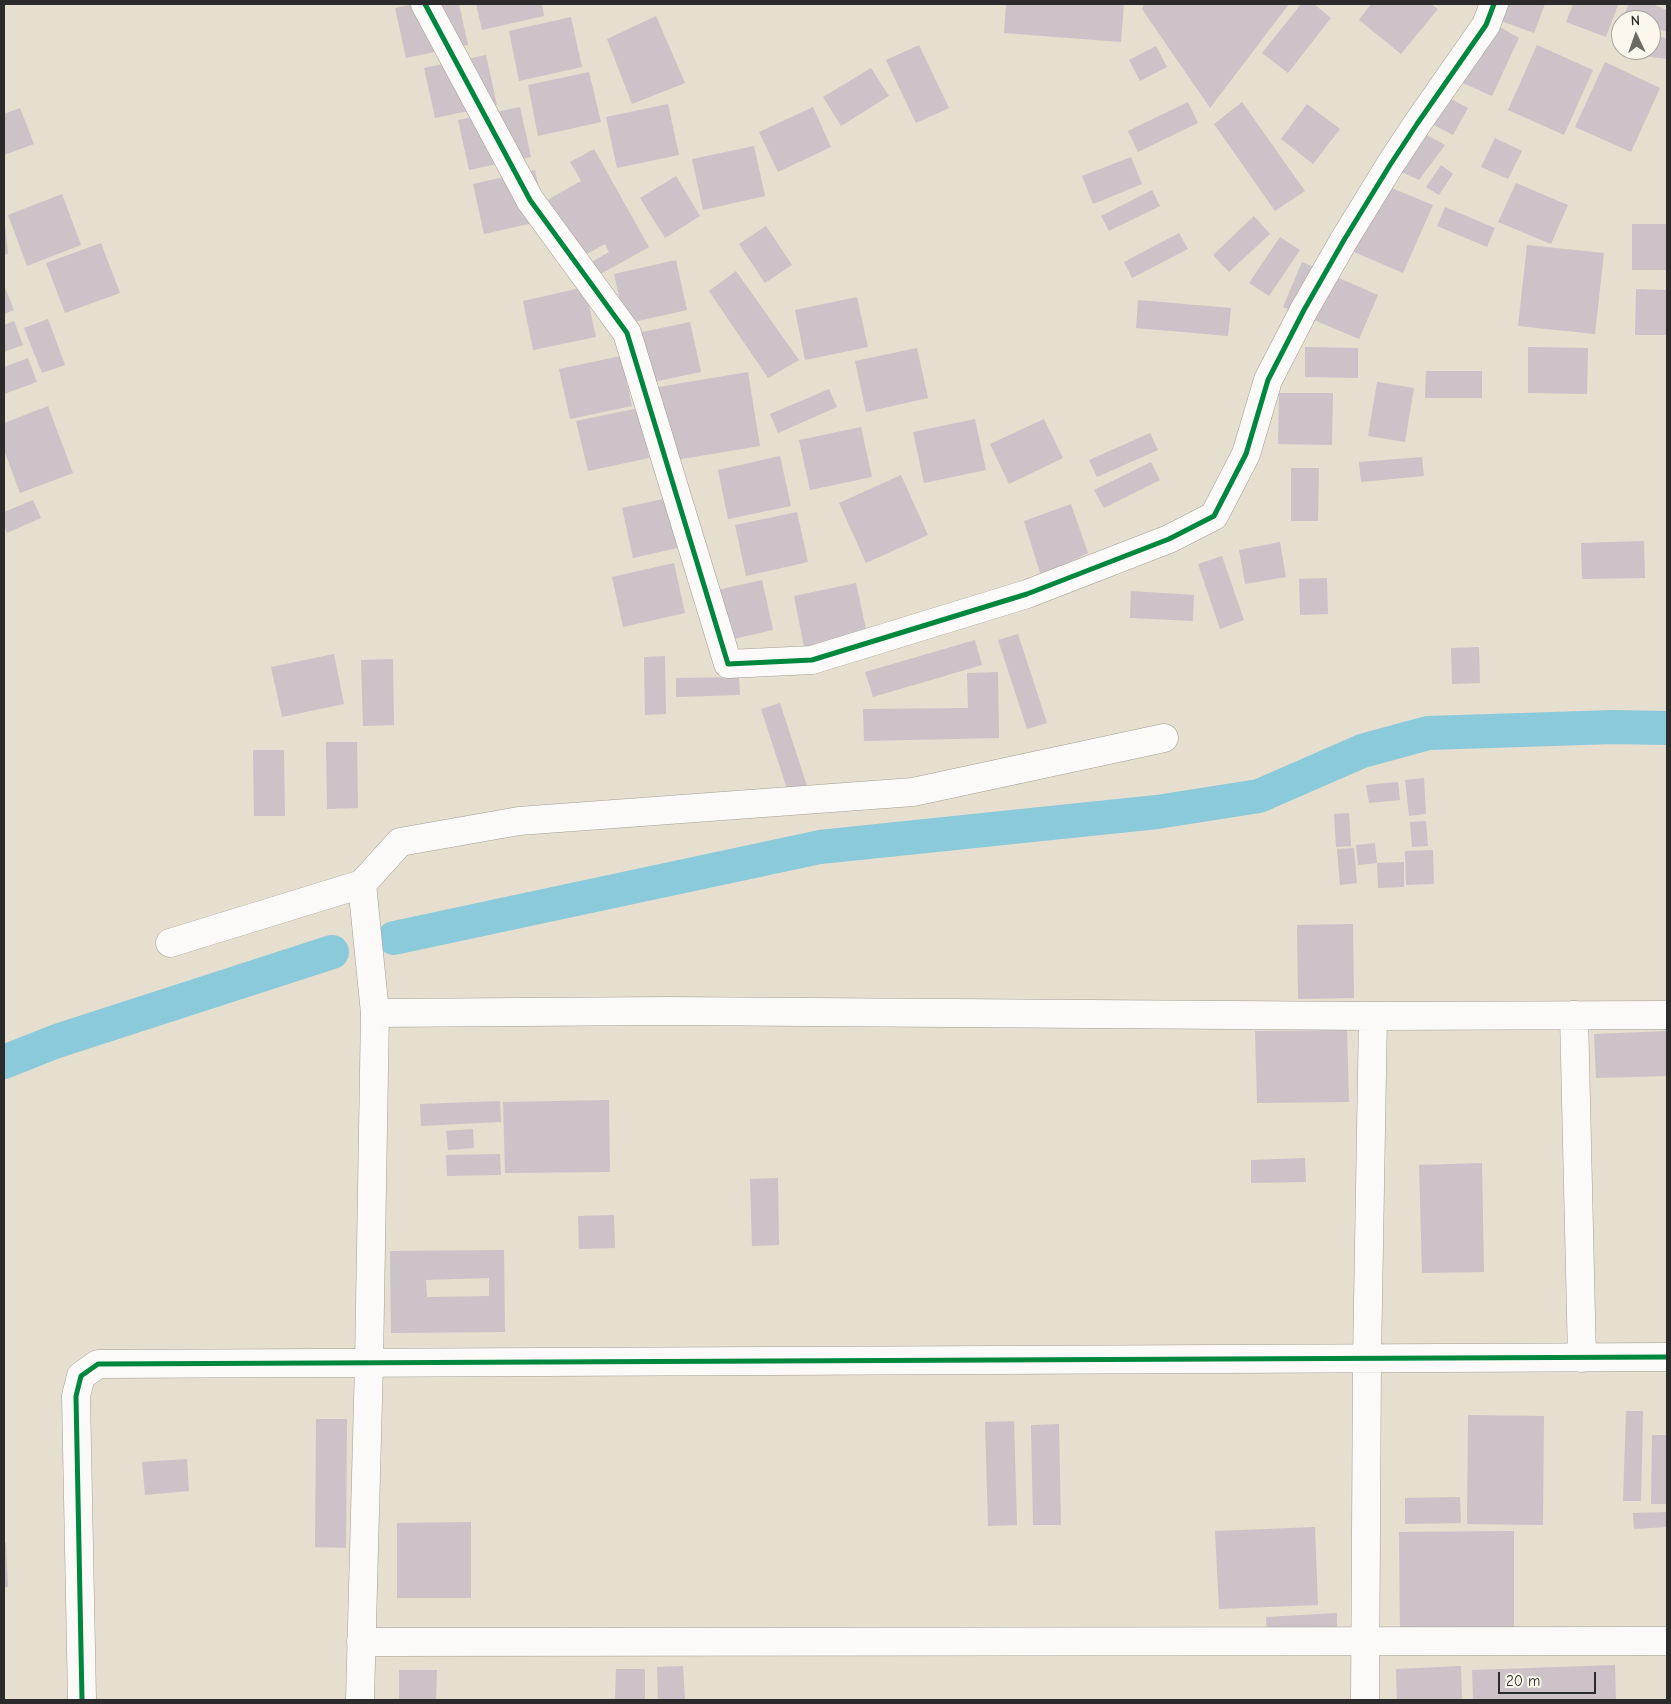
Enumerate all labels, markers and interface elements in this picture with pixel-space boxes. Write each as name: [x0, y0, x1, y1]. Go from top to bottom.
north arrow: [1611, 10, 1661, 60]
text: N: [1630, 12, 1640, 29]
scale bar: [1501, 1662, 1598, 1694]
text: 20 m: [1506, 1672, 1540, 1690]

